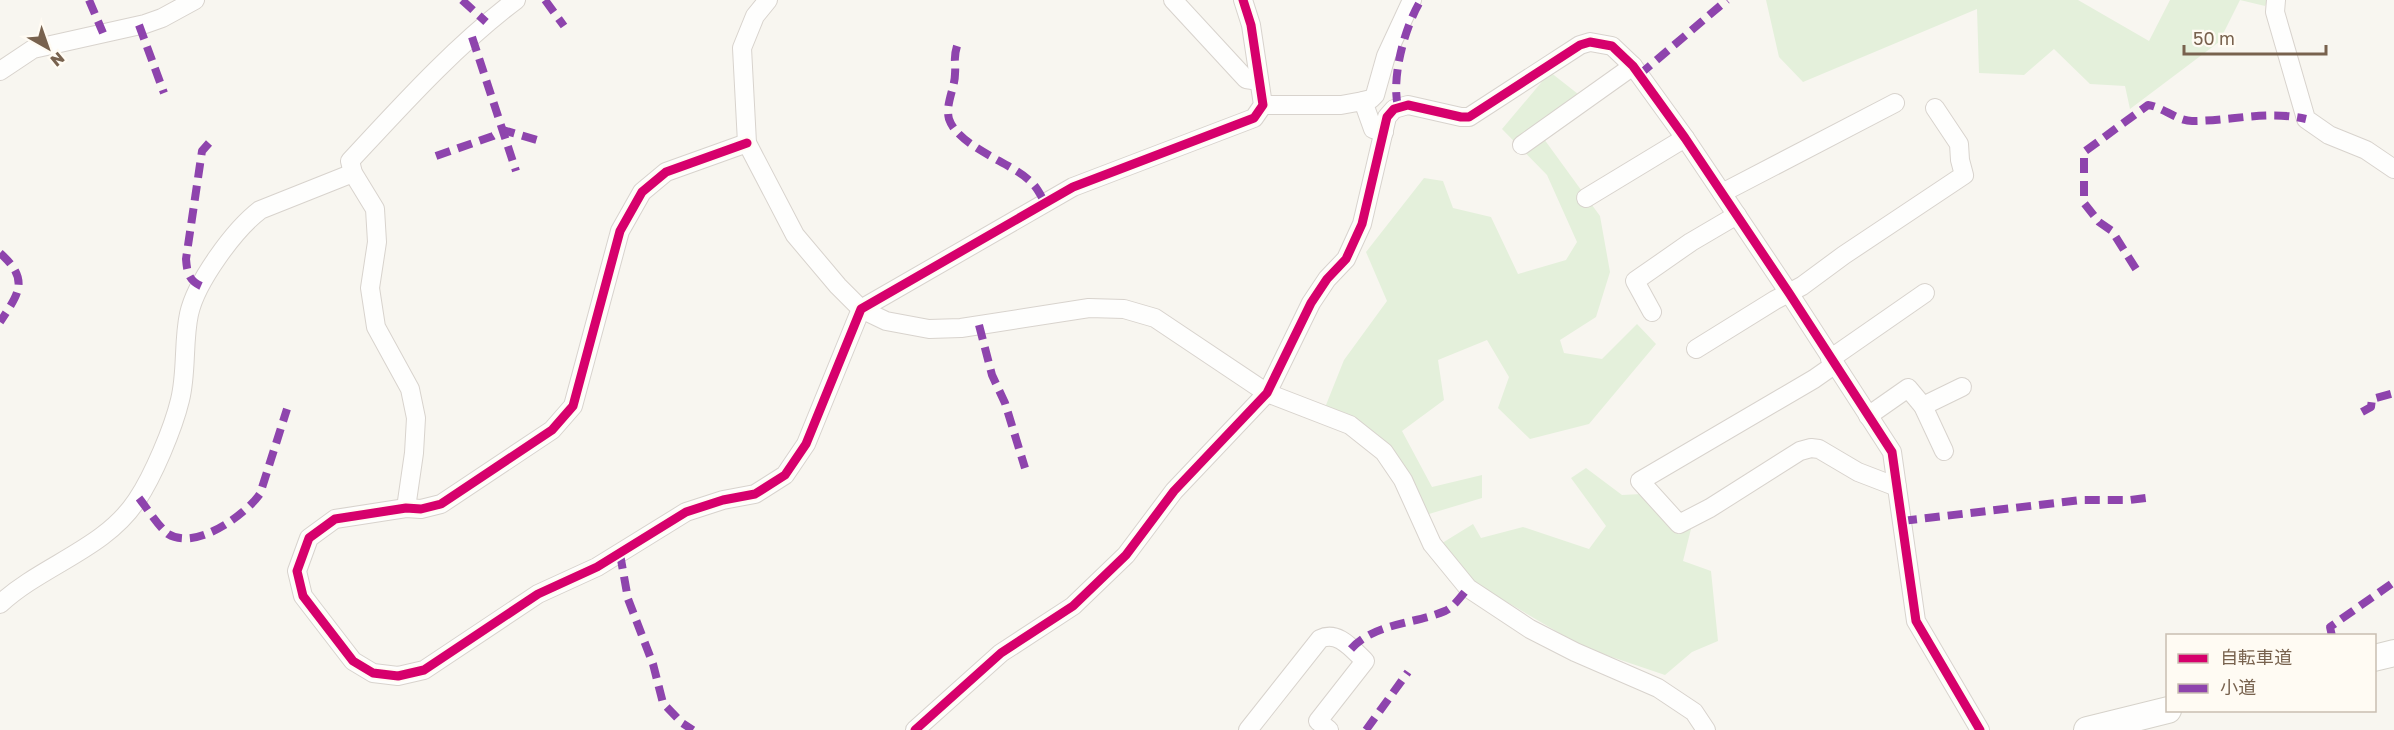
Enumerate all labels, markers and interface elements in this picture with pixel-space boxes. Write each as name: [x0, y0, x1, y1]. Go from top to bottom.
north arrow: [18, 18, 78, 78]
scale bar: [2184, 18, 2326, 56]
text: 50 m: [2193, 27, 2235, 49]
text: N: [47, 48, 69, 71]
legend: [2166, 634, 2376, 712]
text: 自転車道: [2220, 646, 2292, 668]
text: 小道: [2220, 676, 2256, 698]

